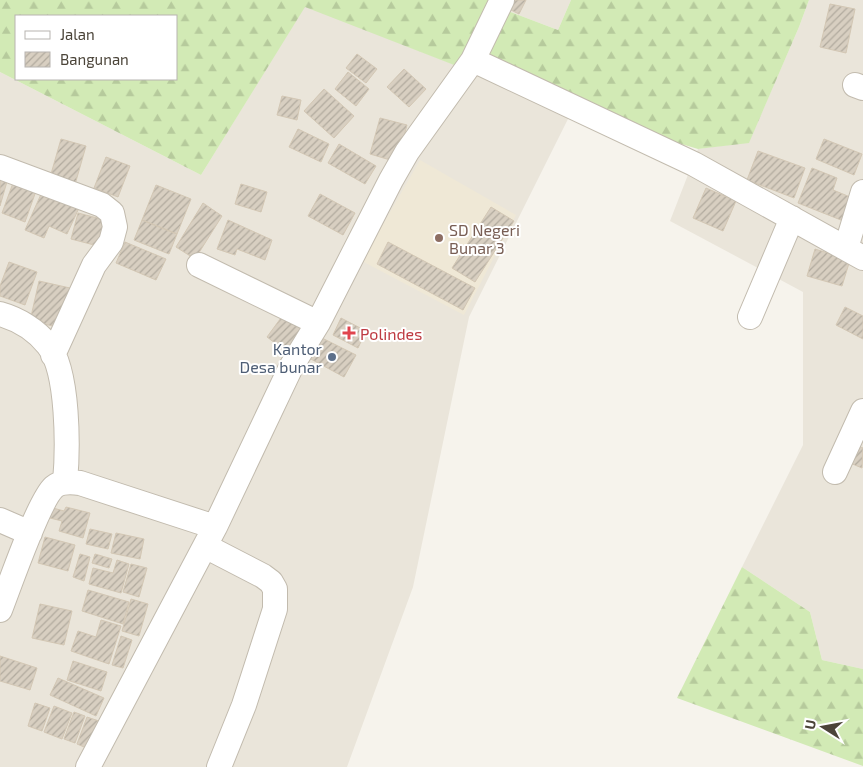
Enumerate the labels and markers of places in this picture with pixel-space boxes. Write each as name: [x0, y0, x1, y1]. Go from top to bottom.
place label: SD Negeri Bunar 3: [449, 220, 520, 257]
marker: SD Negeri Bunar 3: [433, 232, 445, 244]
place label: Polindes: [360, 324, 422, 343]
marker: Polindes: [342, 326, 356, 340]
place label: Kantor Desa bunar: [240, 339, 323, 376]
marker: Kantor Desa bunar: [326, 351, 338, 363]

